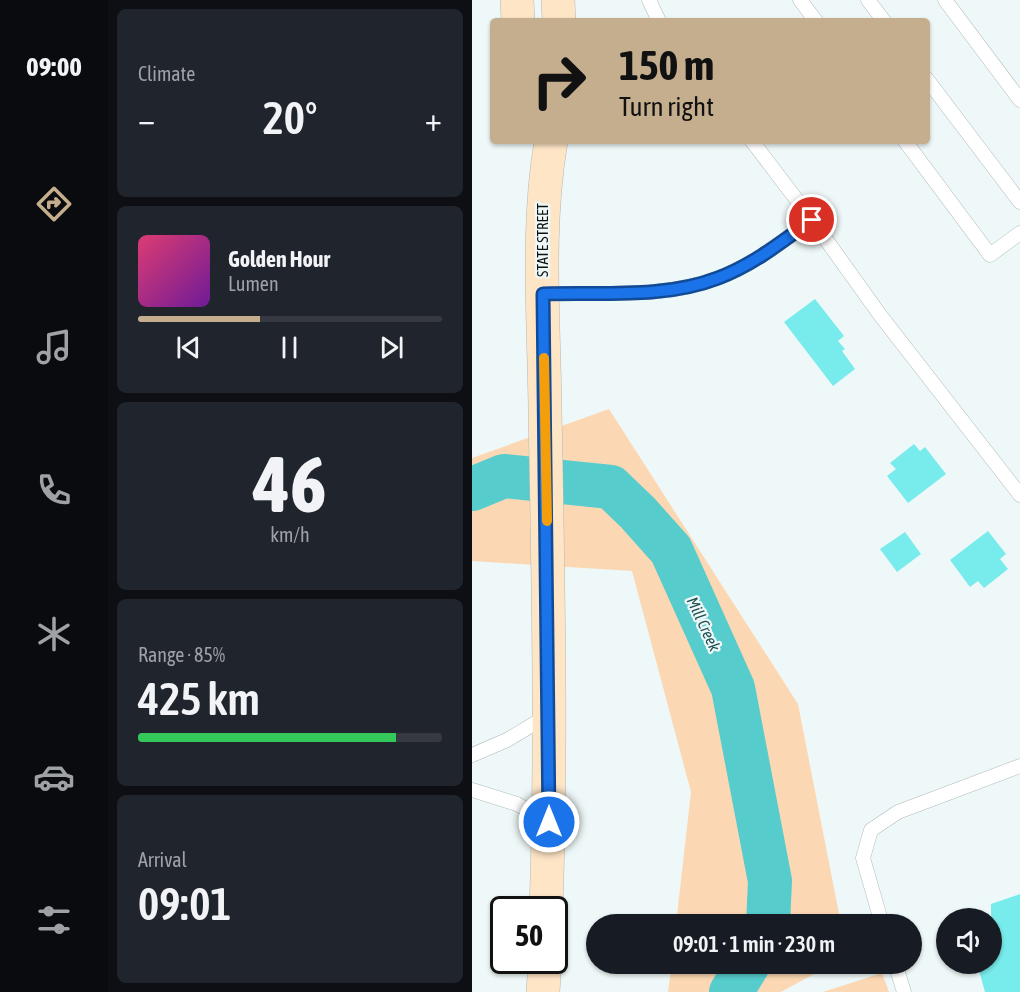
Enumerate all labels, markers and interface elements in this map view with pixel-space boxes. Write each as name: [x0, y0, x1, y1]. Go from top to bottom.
text: 150 m: [619, 41, 714, 89]
icon: right: [520, 42, 598, 120]
text: 09:00: [26, 51, 82, 82]
text: Climate: [138, 62, 195, 85]
text: Turn right: [619, 91, 714, 122]
text: 20°: [263, 92, 317, 144]
text: −: [138, 100, 155, 138]
text: +: [425, 100, 442, 138]
icon: directions: [33, 183, 75, 225]
pin: [786, 194, 837, 245]
street label: STATE STREET: [534, 203, 551, 277]
icon: arrive: [795, 203, 828, 236]
text: Golden Hour: [228, 246, 330, 272]
text: Lumen: [228, 272, 279, 295]
icon: music: [33, 326, 75, 368]
icon: previous: [172, 331, 205, 364]
icon: pause: [273, 331, 306, 364]
icon: next: [375, 331, 408, 364]
text: 46: [253, 439, 327, 529]
icon: phone: [33, 469, 75, 511]
text: km/h: [270, 523, 310, 546]
water label: Mill Creek: [684, 594, 725, 655]
icon: climate: [33, 613, 75, 655]
text: Range · 85%: [138, 643, 225, 666]
text: 425 km: [138, 673, 260, 725]
icon: car: [33, 756, 75, 798]
position arrow: [517, 790, 581, 854]
text: Arrival: [138, 848, 187, 871]
text: 09:01: [138, 878, 232, 930]
speed limit sign: 50: [490, 896, 568, 974]
icon: filters: [33, 899, 75, 941]
map controls: [936, 908, 1002, 974]
button: sound: [936, 908, 1002, 974]
text: 09:01 · 1 min · 230 m: [673, 931, 835, 957]

